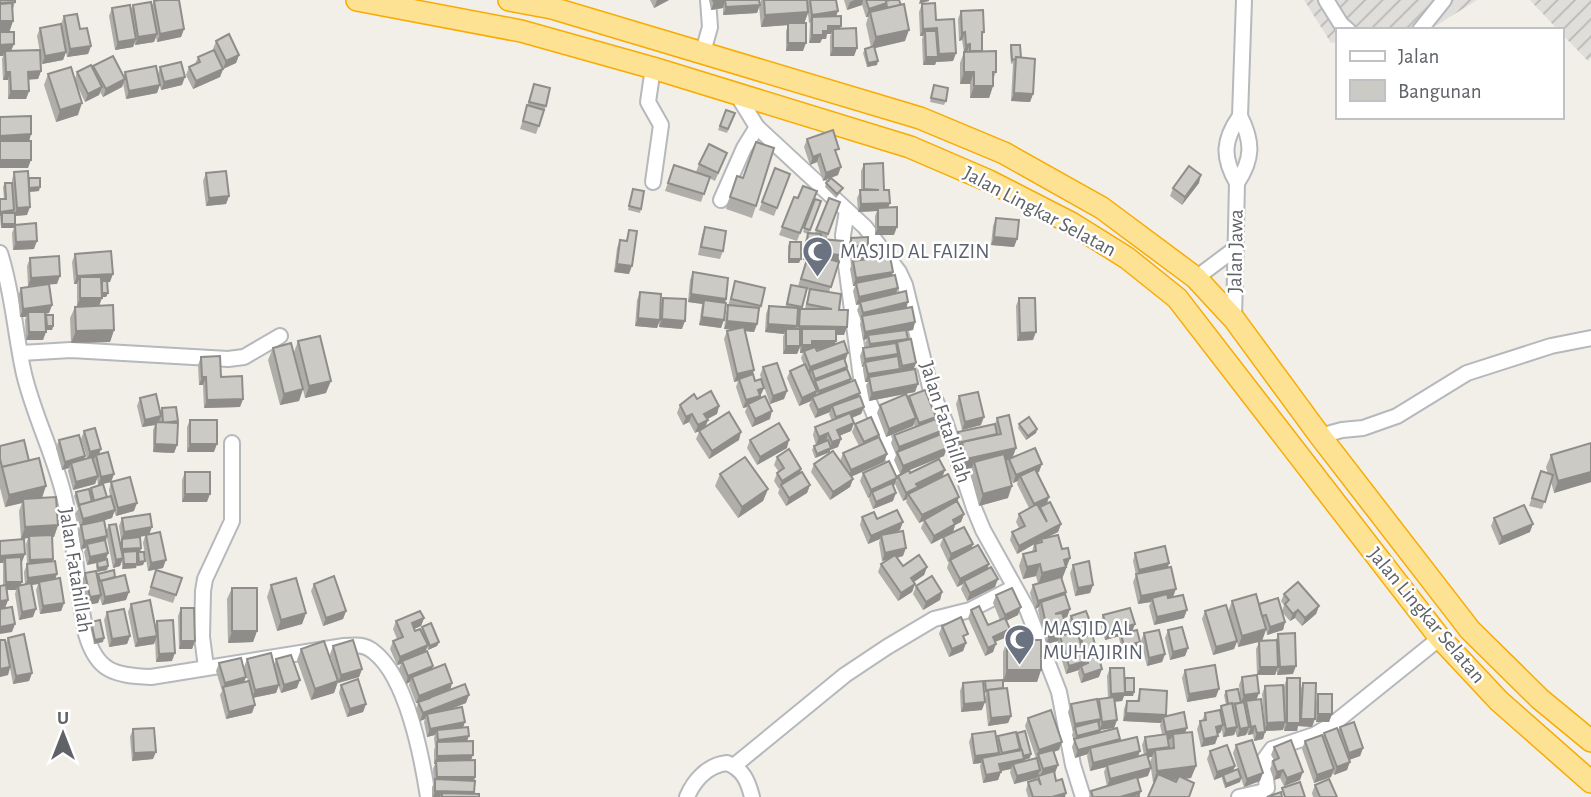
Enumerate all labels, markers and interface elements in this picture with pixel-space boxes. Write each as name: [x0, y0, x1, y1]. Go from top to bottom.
legend: [1336, 28, 1563, 119]
text: Jalan: [1398, 46, 1439, 67]
text: Bangunan: [1398, 81, 1482, 102]
street label: Jalan Lingkar Selatan: [960, 162, 1120, 261]
street label: Jalan Jawa: [1224, 209, 1247, 293]
mosque icon: MASJID AL FAIZIN: [800, 234, 834, 278]
place label: MASJID AL FAIZIN: [840, 241, 990, 262]
street label: Jalan Fatahillah: [916, 359, 975, 486]
street label: Jalan Fatahillah: [55, 506, 96, 634]
street label: Jalan Lingkar Selatan: [1364, 544, 1489, 687]
place label: MASJID AL MUHAJIRIN: [1043, 618, 1143, 663]
mosque icon: MASJID AL MUHAJIRIN: [1003, 623, 1037, 667]
north arrow: [28, 699, 98, 769]
text: U: [57, 709, 69, 728]

